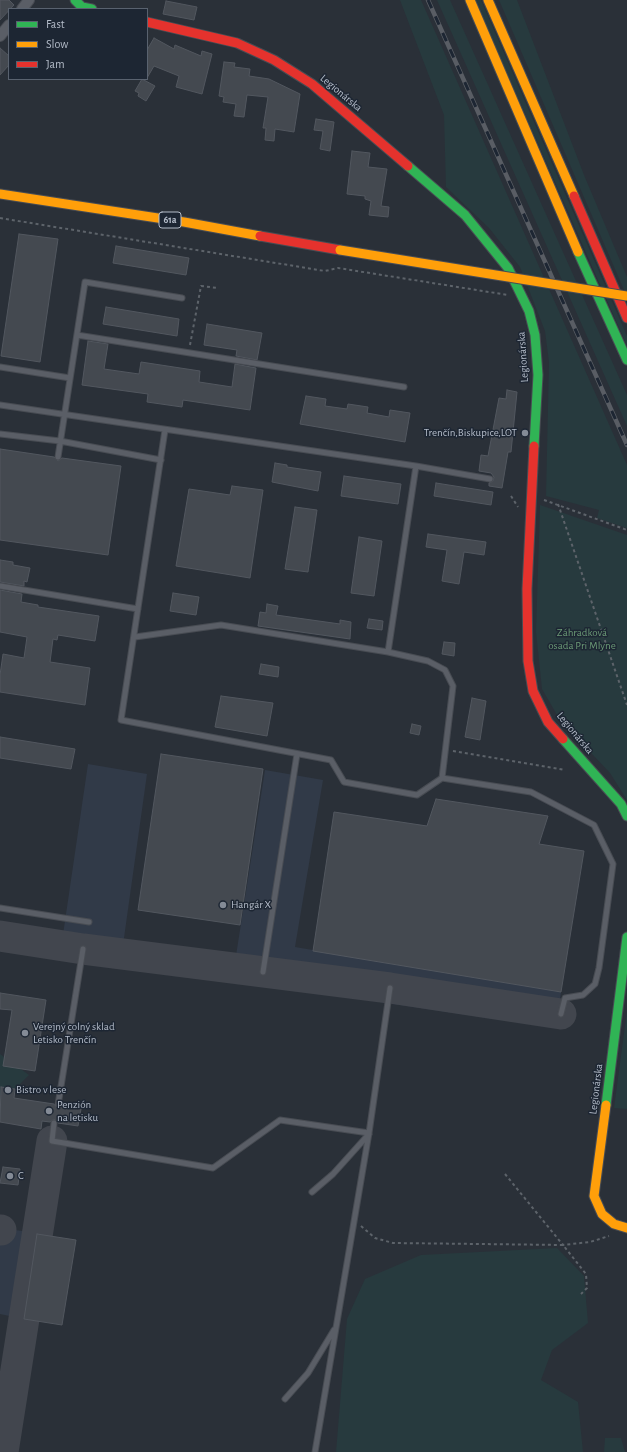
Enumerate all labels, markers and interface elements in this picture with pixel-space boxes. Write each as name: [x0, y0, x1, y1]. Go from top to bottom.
legend: [8, 8, 148, 80]
text: Fast: [46, 18, 65, 30]
text: Slow: [46, 38, 68, 50]
text: Jam: [46, 58, 65, 70]
street label: Legionárska: [317, 72, 365, 114]
road number: 61a: [159, 212, 181, 228]
street label: Legionárska: [515, 331, 531, 383]
place label: Trenčín,Biskupice,LOT: [424, 426, 517, 440]
marker: Trenčín,Biskupice,LOT: [520, 428, 530, 438]
park label: Záhradková osada Pri Mlyne: [548, 626, 616, 652]
street label: Legionárska: [554, 709, 596, 757]
place label: Hangár X: [231, 898, 271, 912]
marker: Hangár X: [218, 900, 228, 910]
place label: Verejný colný sklad Letisko Trenčín: [33, 1020, 115, 1046]
marker: Verejný colný sklad Letisko Trenčín: [20, 1028, 30, 1038]
street label: Legionárska: [586, 1063, 606, 1115]
place label: Bistro v lese: [16, 1083, 66, 1097]
marker: Bistro v lese: [3, 1085, 13, 1095]
place label: Penzión na letisku: [57, 1098, 98, 1124]
marker: Penzión na letisku: [44, 1106, 54, 1116]
place label: C: [18, 1169, 24, 1183]
marker: C: [5, 1171, 15, 1181]

